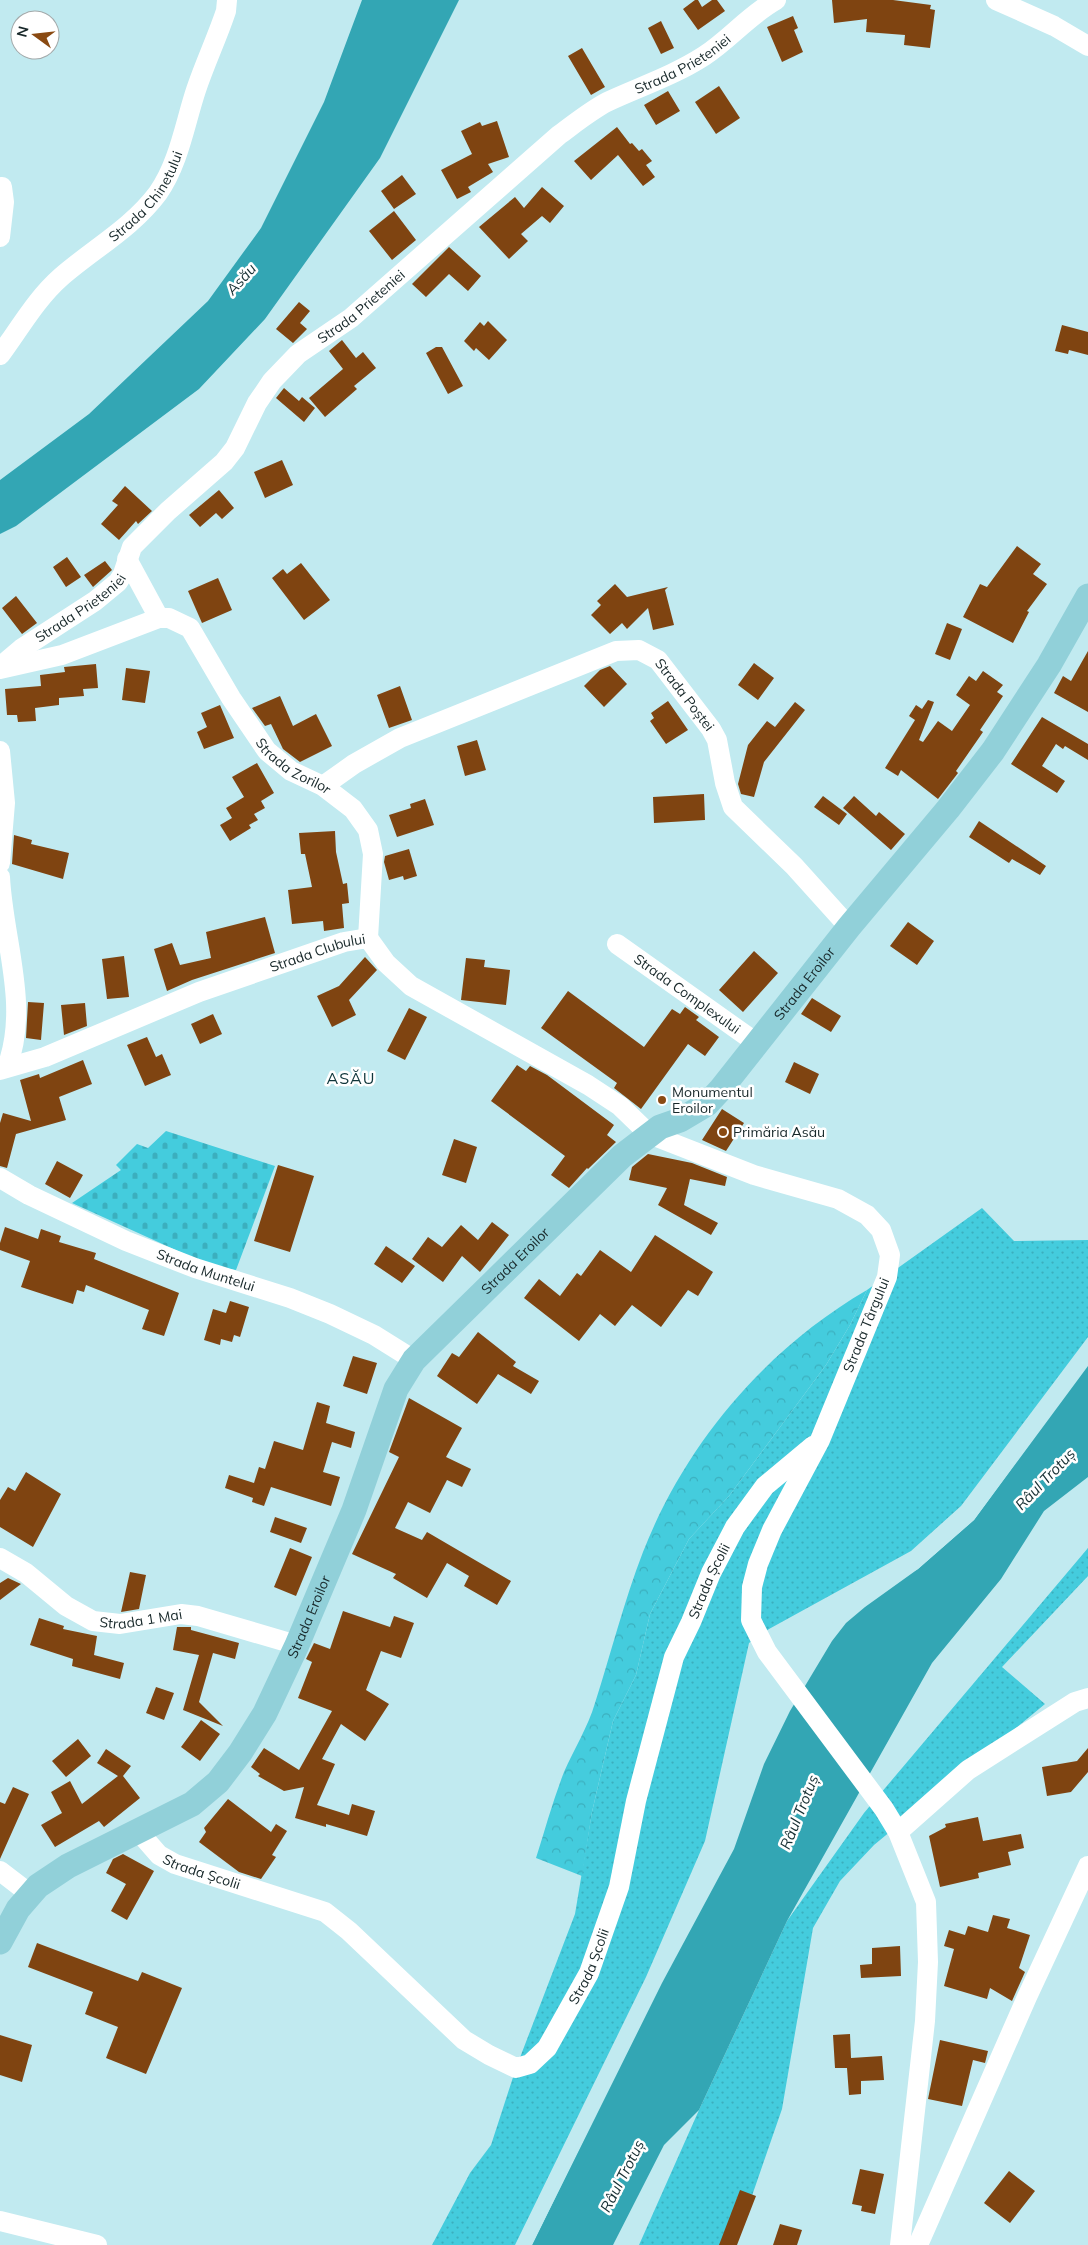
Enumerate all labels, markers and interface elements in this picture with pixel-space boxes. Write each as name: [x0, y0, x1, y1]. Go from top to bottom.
north arrow: [10, 10, 60, 60]
text: N: [12, 24, 33, 39]
street label: Strada Prieteniei: [632, 30, 734, 98]
street label: Strada Chinetului: [105, 149, 186, 246]
water label: Asău: [221, 259, 260, 299]
street label: Strada Prieteniei: [314, 266, 409, 347]
street label: Strada Prieteniei: [32, 570, 130, 646]
street label: Strada Poștei: [651, 655, 718, 735]
street label: Strada Zorilor: [252, 734, 335, 798]
street label: Strada Clubului: [267, 930, 367, 976]
street label: Strada Eroilor: [770, 942, 839, 1024]
street label: Strada Complexului: [630, 950, 744, 1038]
district label: ASĂU: [327, 1068, 375, 1088]
place label: Monumentul Eroilor: [672, 1083, 753, 1117]
marker: Monumentul Eroilor: [656, 1094, 668, 1106]
place label: Primăria Asău: [733, 1123, 825, 1141]
marker: Primăria Asău: [717, 1126, 729, 1138]
street label: Strada Eroilor: [477, 1223, 554, 1298]
street label: Strada Muntelui: [154, 1245, 257, 1295]
street label: Strada Târgului: [839, 1275, 893, 1375]
water label: Râul Trotuș: [1011, 1444, 1079, 1514]
street label: Strada Școlii: [684, 1540, 734, 1622]
street label: Strada Eroilor: [283, 1572, 335, 1661]
street label: Strada 1 Mai: [99, 1605, 183, 1633]
water label: Râul Trotuș: [775, 1772, 823, 1852]
street label: Strada Școlii: [159, 1850, 243, 1893]
street label: Strada Școlii: [564, 1926, 613, 2007]
water label: Râul Trotuș: [596, 2137, 648, 2215]

